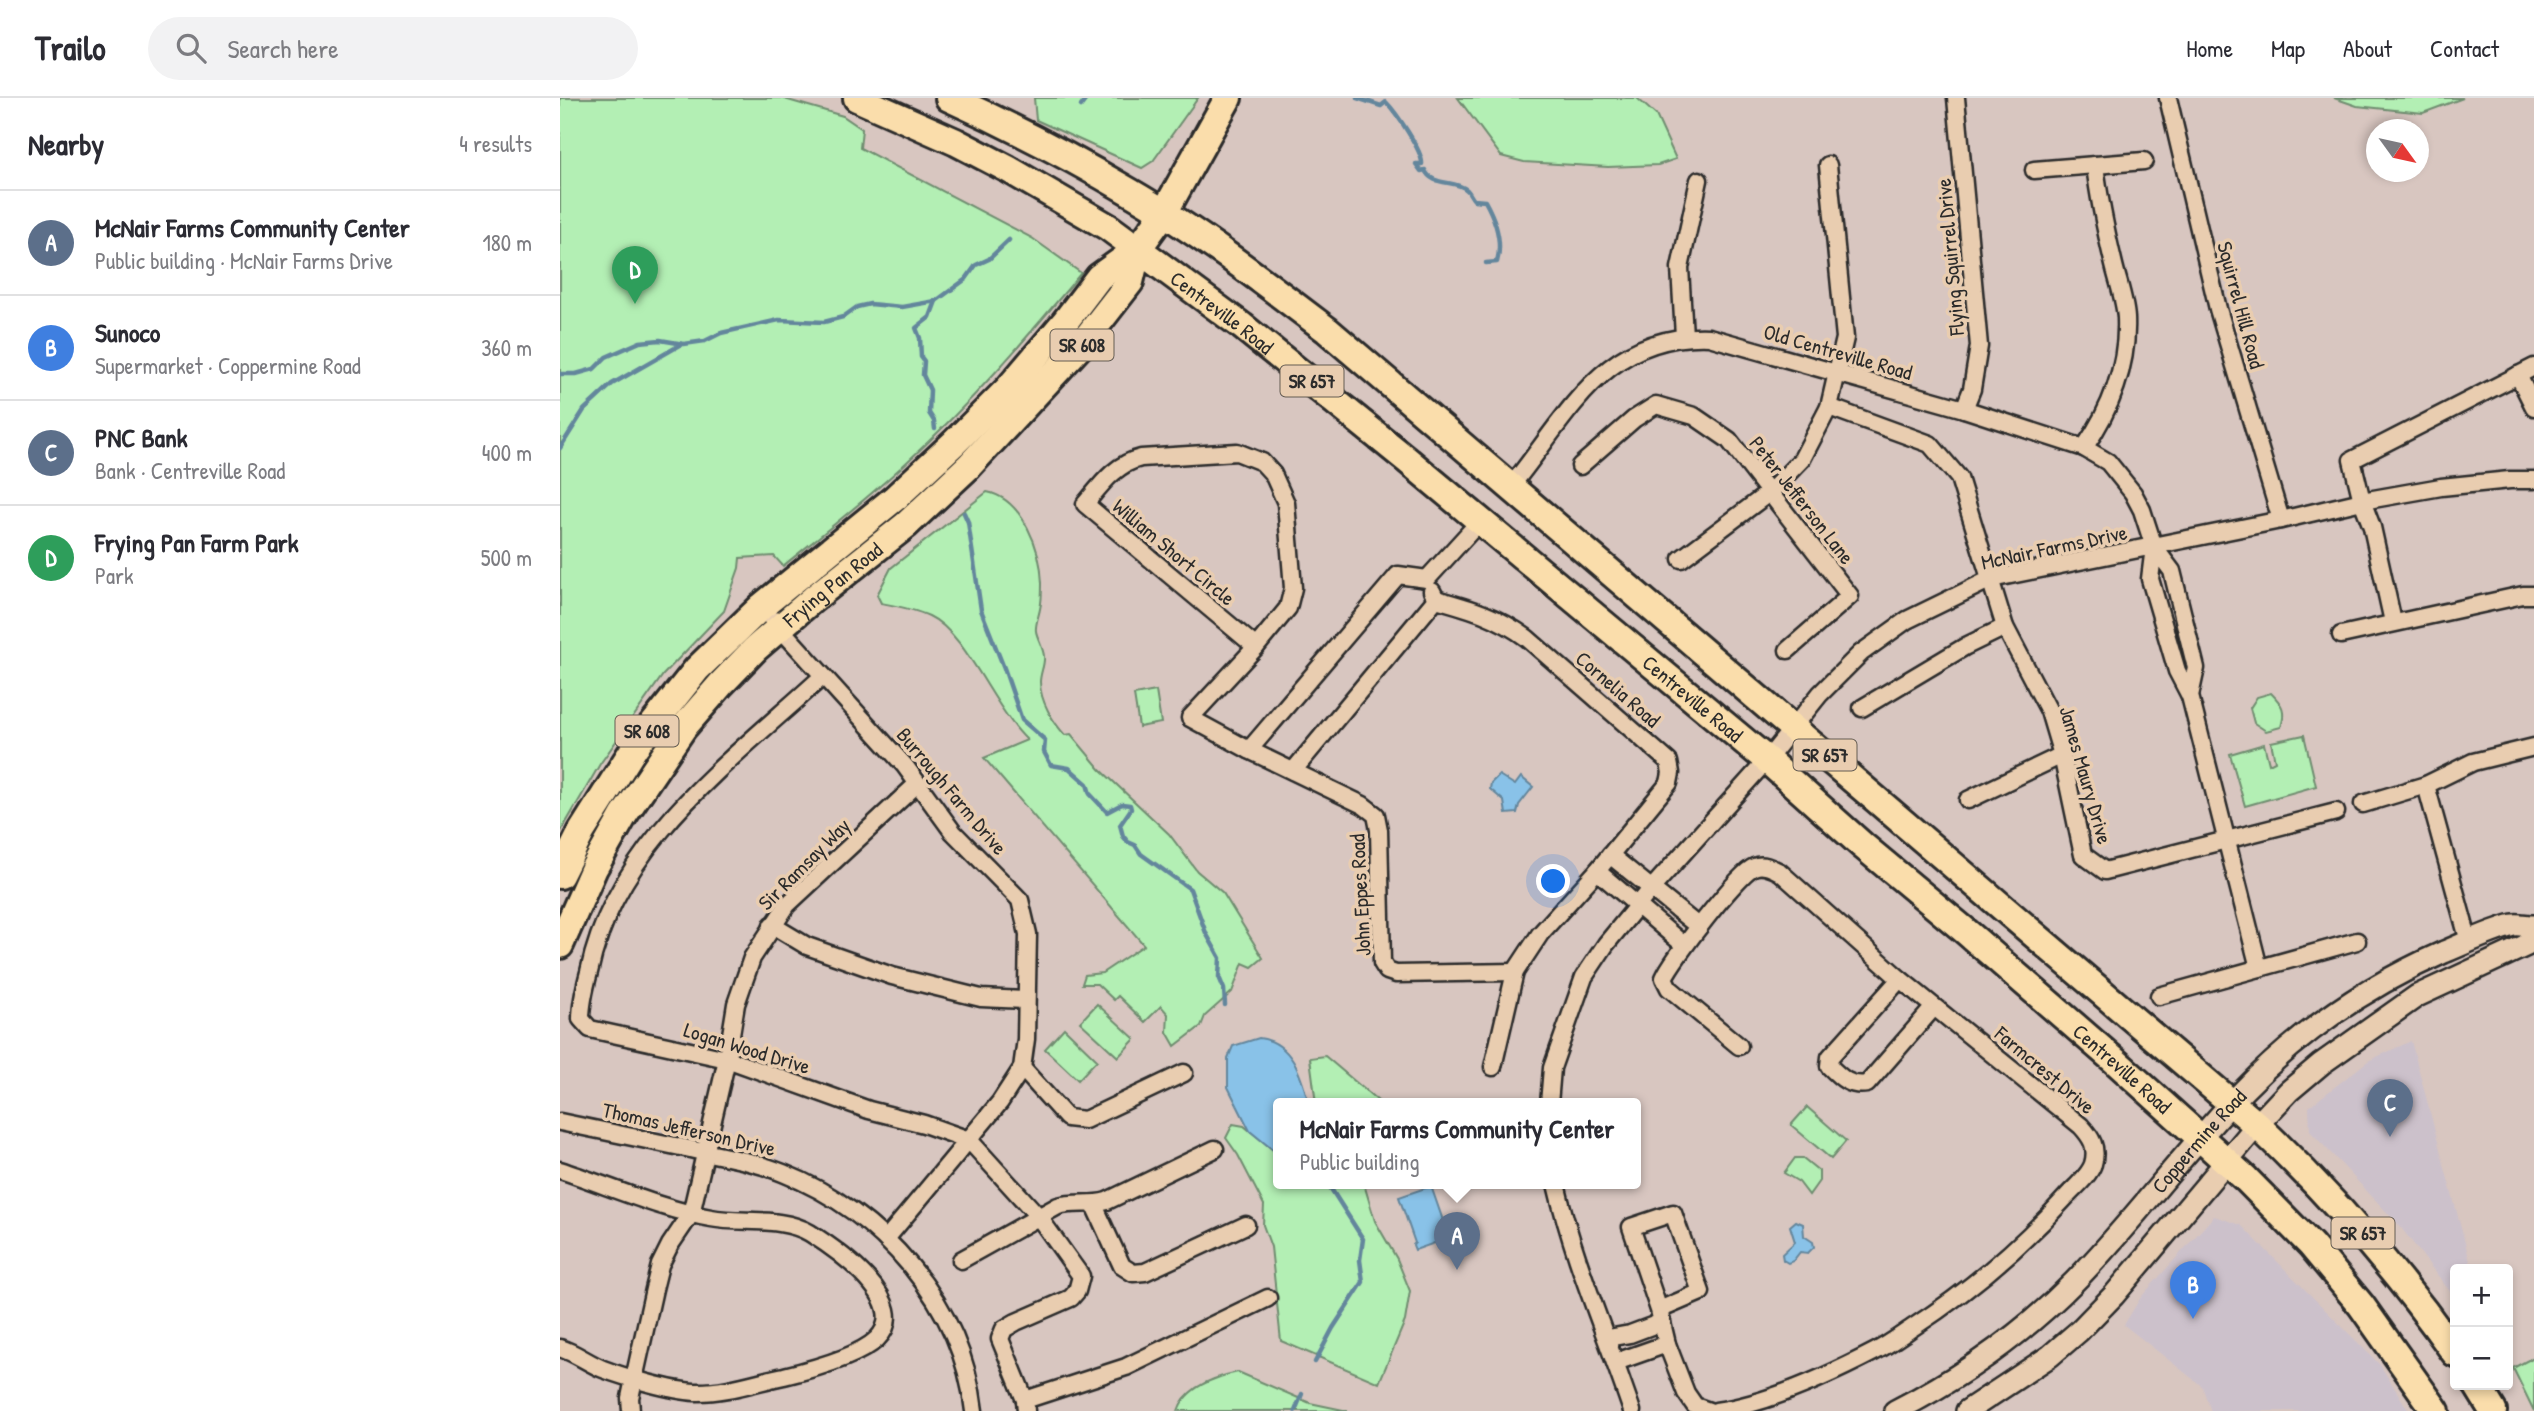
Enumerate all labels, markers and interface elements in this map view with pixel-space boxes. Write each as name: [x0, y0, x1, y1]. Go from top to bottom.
search box: [148, 17, 638, 80]
text: Trailo: [35, 26, 106, 70]
icon: search: [172, 29, 210, 67]
text: Search here: [228, 31, 339, 66]
text: Home: [2186, 32, 2233, 64]
text: Map: [2271, 32, 2305, 64]
text: About: [2343, 32, 2392, 64]
text: Contact: [2430, 32, 2499, 64]
north arrow: [2366, 119, 2429, 182]
text: Nearby: [28, 124, 104, 164]
text: 4 results: [459, 128, 532, 159]
street label: Flying Squirrel Drive: [1929, 177, 1971, 338]
text: McNair Farms Community Center: [95, 210, 410, 245]
text: A: [45, 227, 57, 258]
text: 180 m: [482, 227, 532, 258]
street label: Squirrel Hill Road: [2210, 238, 2272, 372]
text: Public building · McNair Farms Drive: [95, 245, 393, 276]
pin: D: [612, 246, 658, 304]
street label: Centreville Road: [1165, 263, 1280, 361]
text: Sunoco: [95, 315, 160, 350]
street label: Old Centreville Road: [1760, 317, 1916, 387]
road number: SR 608: [1050, 330, 1114, 360]
text: B: [45, 332, 57, 363]
text: 360 m: [481, 332, 532, 363]
text: Supermarket · Coppermine Road: [95, 350, 361, 381]
road number: SR 657: [1280, 366, 1344, 396]
text: PNC Bank: [95, 420, 187, 455]
street label: Peter Jefferson Lane: [1743, 430, 1861, 570]
text: C: [45, 437, 57, 468]
text: 400 m: [482, 437, 532, 468]
text: Bank · Centreville Road: [95, 455, 285, 486]
street label: William Short Circle: [1106, 492, 1242, 612]
street label: McNair Farms Drive: [1978, 517, 2130, 577]
text: Frying Pan Farm Park: [95, 525, 298, 560]
street label: Frying Pan Road: [776, 535, 888, 634]
text: D: [46, 542, 56, 573]
text: 500 m: [481, 542, 532, 573]
text: Park: [95, 560, 133, 591]
street label: Cornelia Road: [1569, 644, 1667, 734]
street label: Centreville Road: [1637, 648, 1750, 749]
street label: James Maury Drive: [2052, 703, 2120, 847]
road number: SR 608: [616, 716, 679, 746]
street label: Burrough Farm Drive: [890, 721, 1014, 861]
road number: SR 657: [1794, 740, 1856, 770]
street label: Sir Ramsay Way: [752, 811, 857, 916]
street label: John Eppes Road: [1342, 833, 1378, 957]
your location: [1536, 864, 1570, 898]
street label: Logan Wood Drive: [680, 1015, 814, 1081]
street label: Centreville Road: [2067, 1017, 2178, 1120]
street label: Farmcrest Drive: [1988, 1019, 2101, 1121]
pin: C: [2367, 1079, 2413, 1137]
street label: Coppermine Road: [2145, 1082, 2252, 1199]
street label: Thomas Jefferson Drive: [600, 1095, 778, 1163]
popup: [1273, 1098, 1641, 1189]
text: McNair Farms Community Center: [1300, 1111, 1614, 1146]
text: Public building: [1300, 1146, 1420, 1177]
pin: A: [1434, 1212, 1480, 1270]
road number: SR 657: [2332, 1218, 2394, 1248]
pin: B: [2170, 1261, 2216, 1319]
map controls: [2450, 1264, 2513, 1390]
button: +: [2450, 1264, 2513, 1327]
button: −: [2450, 1327, 2513, 1390]

